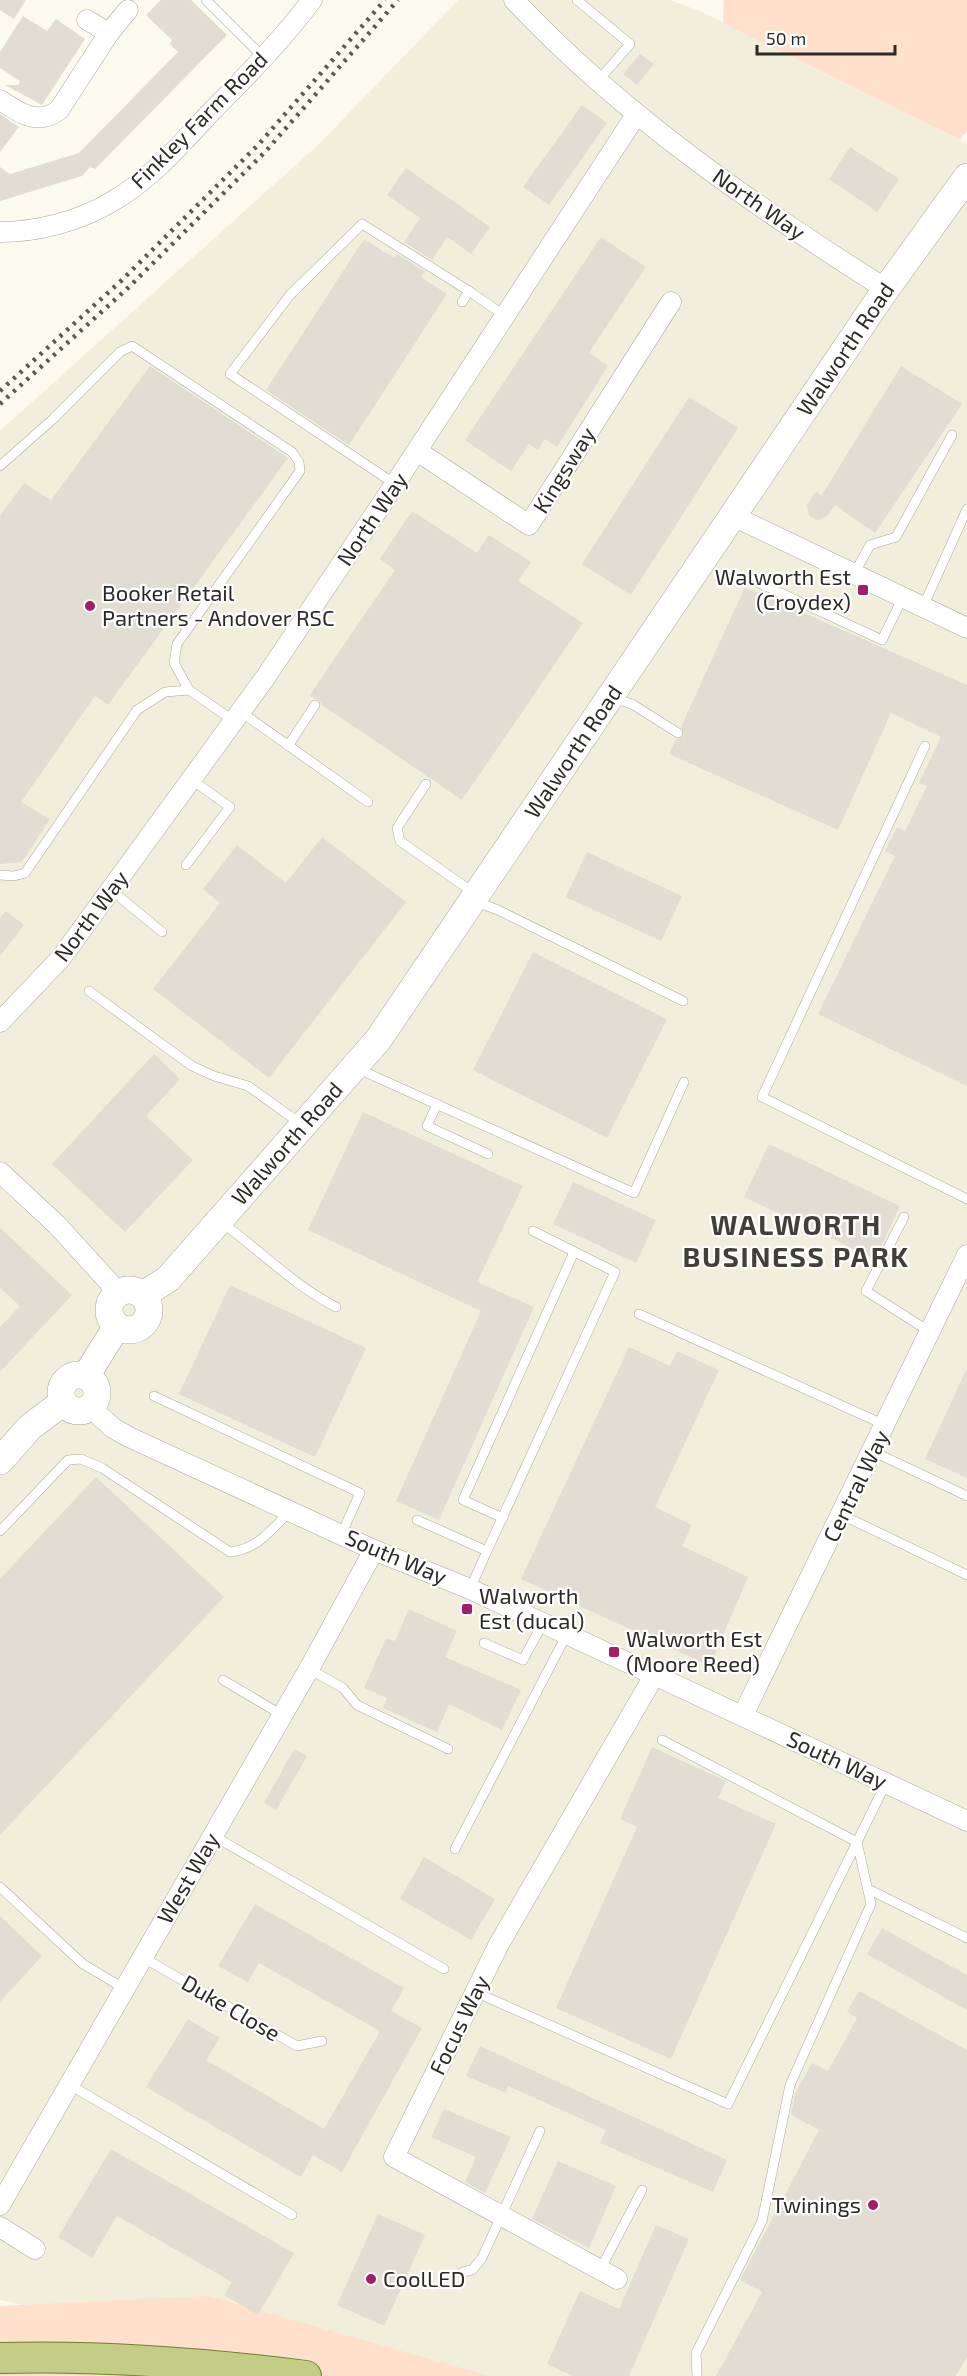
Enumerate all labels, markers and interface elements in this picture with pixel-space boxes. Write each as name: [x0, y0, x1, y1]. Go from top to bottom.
scale bar: [757, 18, 895, 56]
text: 50 m: [766, 27, 806, 49]
street label: Finkley Farm Road: [124, 45, 272, 193]
street label: North Way: [708, 162, 811, 245]
street label: Walworth Road: [790, 277, 899, 420]
street label: Kingsway: [527, 421, 600, 517]
street label: North Way: [330, 467, 412, 570]
place label: Walworth Est (Croydex): [715, 563, 851, 614]
place label: Booker Retail Partners - Andover RSC: [102, 579, 334, 630]
marker: Walworth Est (Croydex): [856, 583, 870, 597]
marker: Booker Retail Partners - Andover RSC: [83, 599, 97, 613]
street label: Walworth Road: [518, 680, 626, 823]
street label: North Way: [48, 865, 133, 966]
street label: Walworth Road: [225, 1076, 347, 1210]
district label: WALWORTH BUSINESS PARK: [682, 1207, 910, 1273]
street label: Central Way: [817, 1425, 894, 1546]
street label: South Way: [342, 1523, 451, 1589]
place label: Walworth Est (ducal): [479, 1582, 584, 1633]
marker: Walworth Est (ducal): [460, 1602, 474, 1616]
place label: Walworth Est (Moore Reed): [626, 1625, 762, 1676]
marker: Walworth Est (Moore Reed): [607, 1645, 621, 1659]
street label: South Way: [783, 1725, 892, 1794]
street label: West Way: [151, 1827, 224, 1928]
street label: Duke Close: [178, 1969, 285, 2046]
street label: Focus Way: [423, 1970, 493, 2079]
place label: Twinings: [772, 2191, 861, 2217]
marker: Twinings: [866, 2198, 880, 2212]
place label: CoolLED: [383, 2265, 465, 2291]
marker: CoolLED: [364, 2272, 378, 2286]

